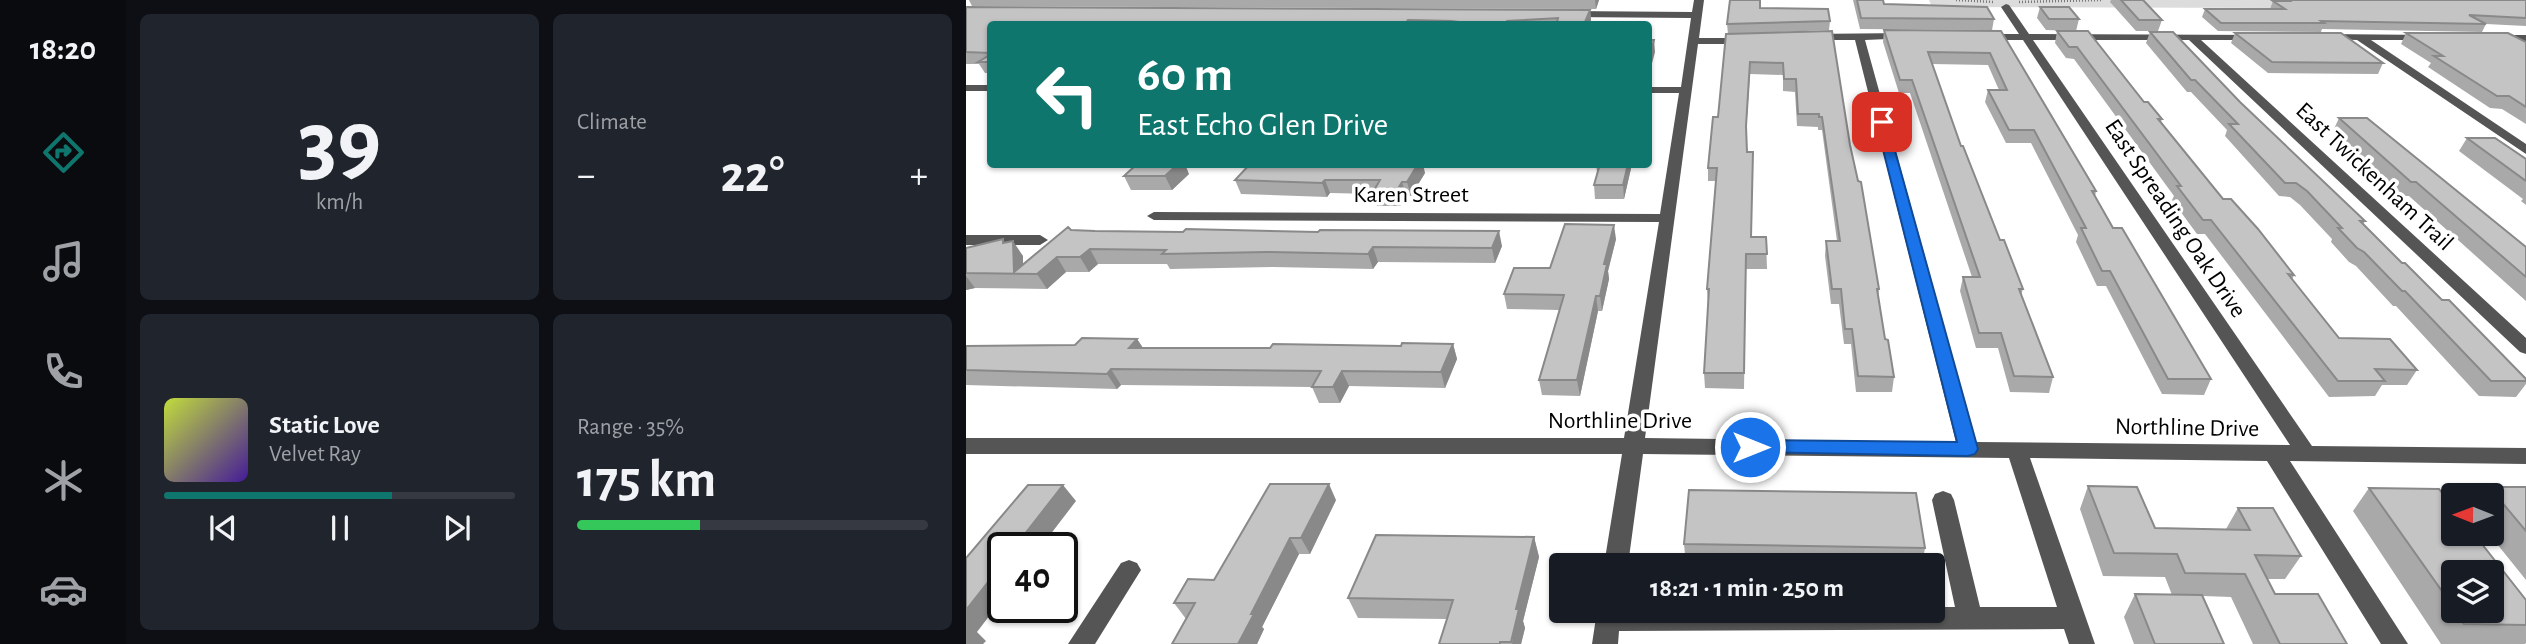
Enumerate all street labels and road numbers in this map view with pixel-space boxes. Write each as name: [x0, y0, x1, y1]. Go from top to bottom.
street label: East Twickenham Trail: [2291, 98, 2458, 255]
street label: East Spreading Oak Drive: [2100, 115, 2250, 322]
street label: Karen Street: [1353, 183, 1469, 207]
street label: Northline Drive: [1548, 409, 1692, 433]
street label: Northline Drive: [2115, 415, 2259, 441]

